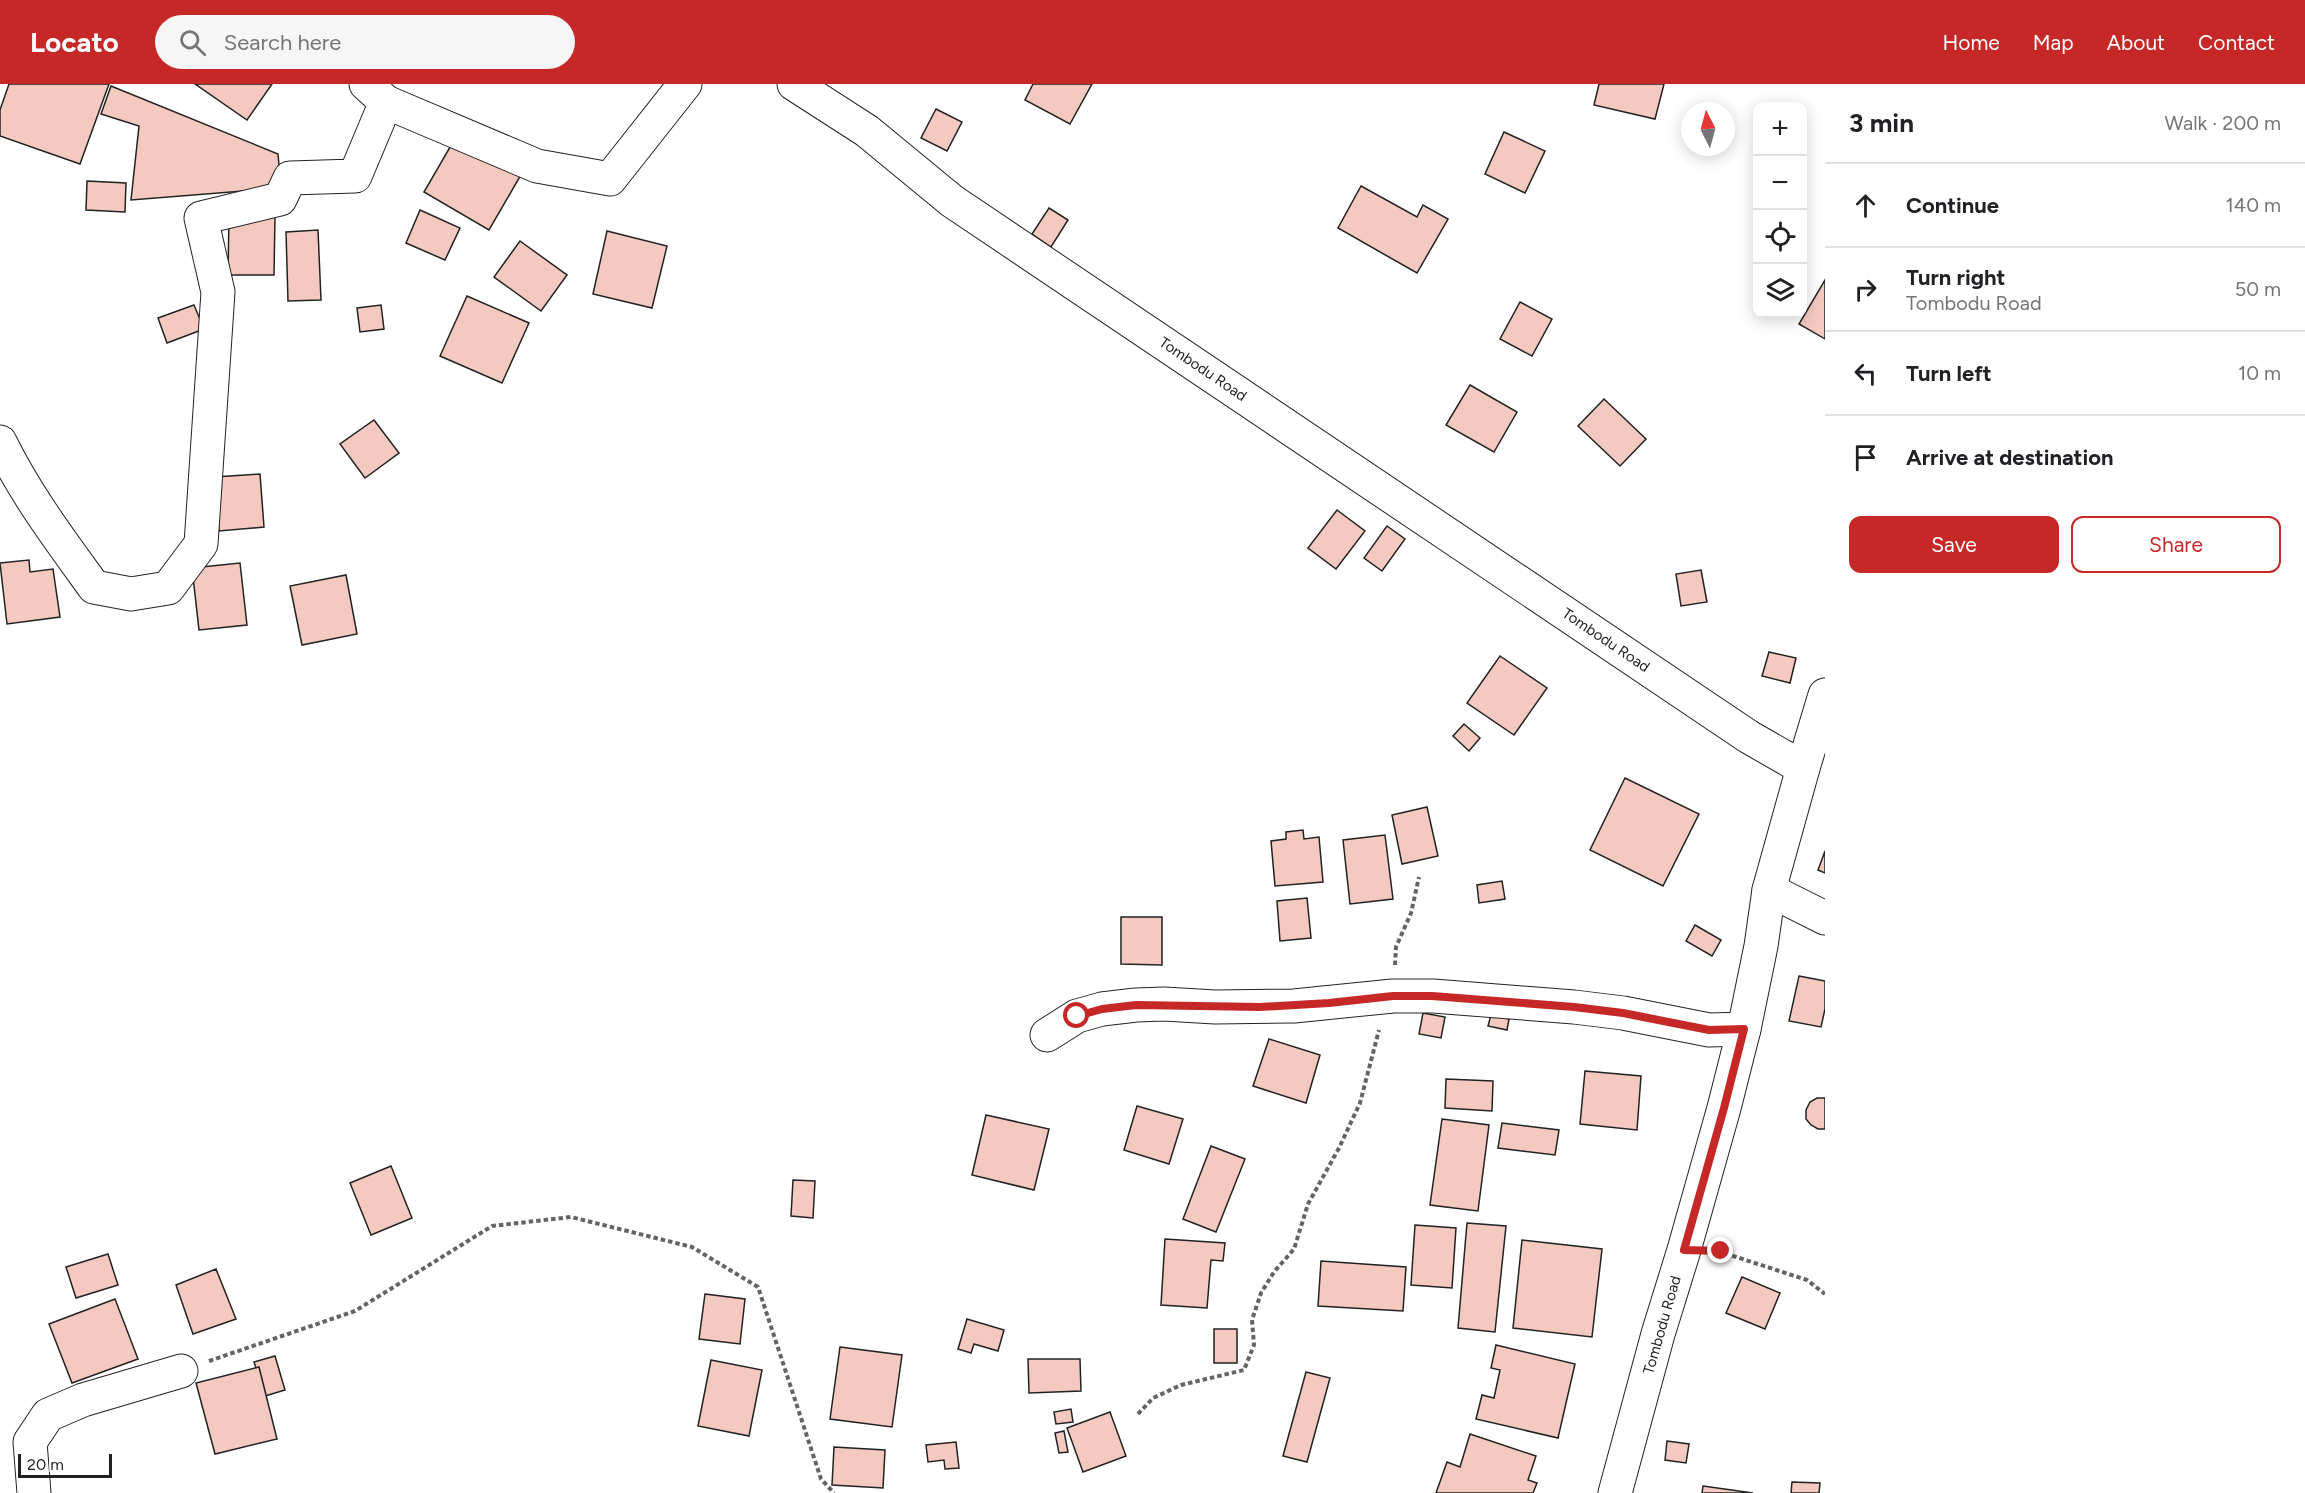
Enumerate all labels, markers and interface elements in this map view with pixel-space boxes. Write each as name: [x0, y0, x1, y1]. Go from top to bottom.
search box: [155, 15, 575, 69]
text: Locato: [30, 25, 119, 59]
icon: search: [176, 26, 209, 59]
text: Search here: [224, 29, 341, 56]
text: Home: [1943, 30, 2000, 55]
text: Map: [2033, 30, 2074, 55]
text: About: [2107, 30, 2165, 55]
text: Contact: [2198, 30, 2275, 55]
north arrow: [1681, 102, 1735, 156]
map controls: [1753, 102, 1807, 318]
button: +: [1753, 102, 1807, 156]
text: 3 min: [1849, 107, 1914, 139]
text: Walk · 200 m: [2165, 111, 2281, 135]
button: −: [1753, 156, 1807, 210]
icon: ahead: [1849, 189, 1882, 222]
text: Continue: [1906, 192, 1999, 219]
text: 140 m: [2226, 193, 2281, 217]
button: locate: [1753, 210, 1807, 264]
button: layers: [1753, 264, 1807, 318]
text: Turn right: [1906, 264, 2005, 291]
icon: right: [1849, 273, 1882, 306]
text: 50 m: [2235, 277, 2281, 301]
text: Tombodu Road: [1906, 291, 2042, 315]
street label: Tombodu Road: [1156, 333, 1250, 405]
icon: left: [1849, 357, 1882, 390]
text: Turn left: [1906, 360, 1992, 387]
text: 10 m: [2238, 361, 2281, 385]
icon: arrive: [1849, 441, 1882, 474]
text: Arrive at destination: [1906, 444, 2114, 471]
button: Save: [1849, 516, 2059, 573]
button: Share: [2071, 516, 2281, 573]
street label: Tombodu Road: [1559, 604, 1653, 676]
route start: [1063, 1002, 1089, 1028]
route end: [1707, 1237, 1733, 1263]
street label: Tombodu Road: [1639, 1274, 1685, 1376]
scale bar: [18, 1451, 112, 1478]
text: 20 m: [27, 1455, 64, 1474]

